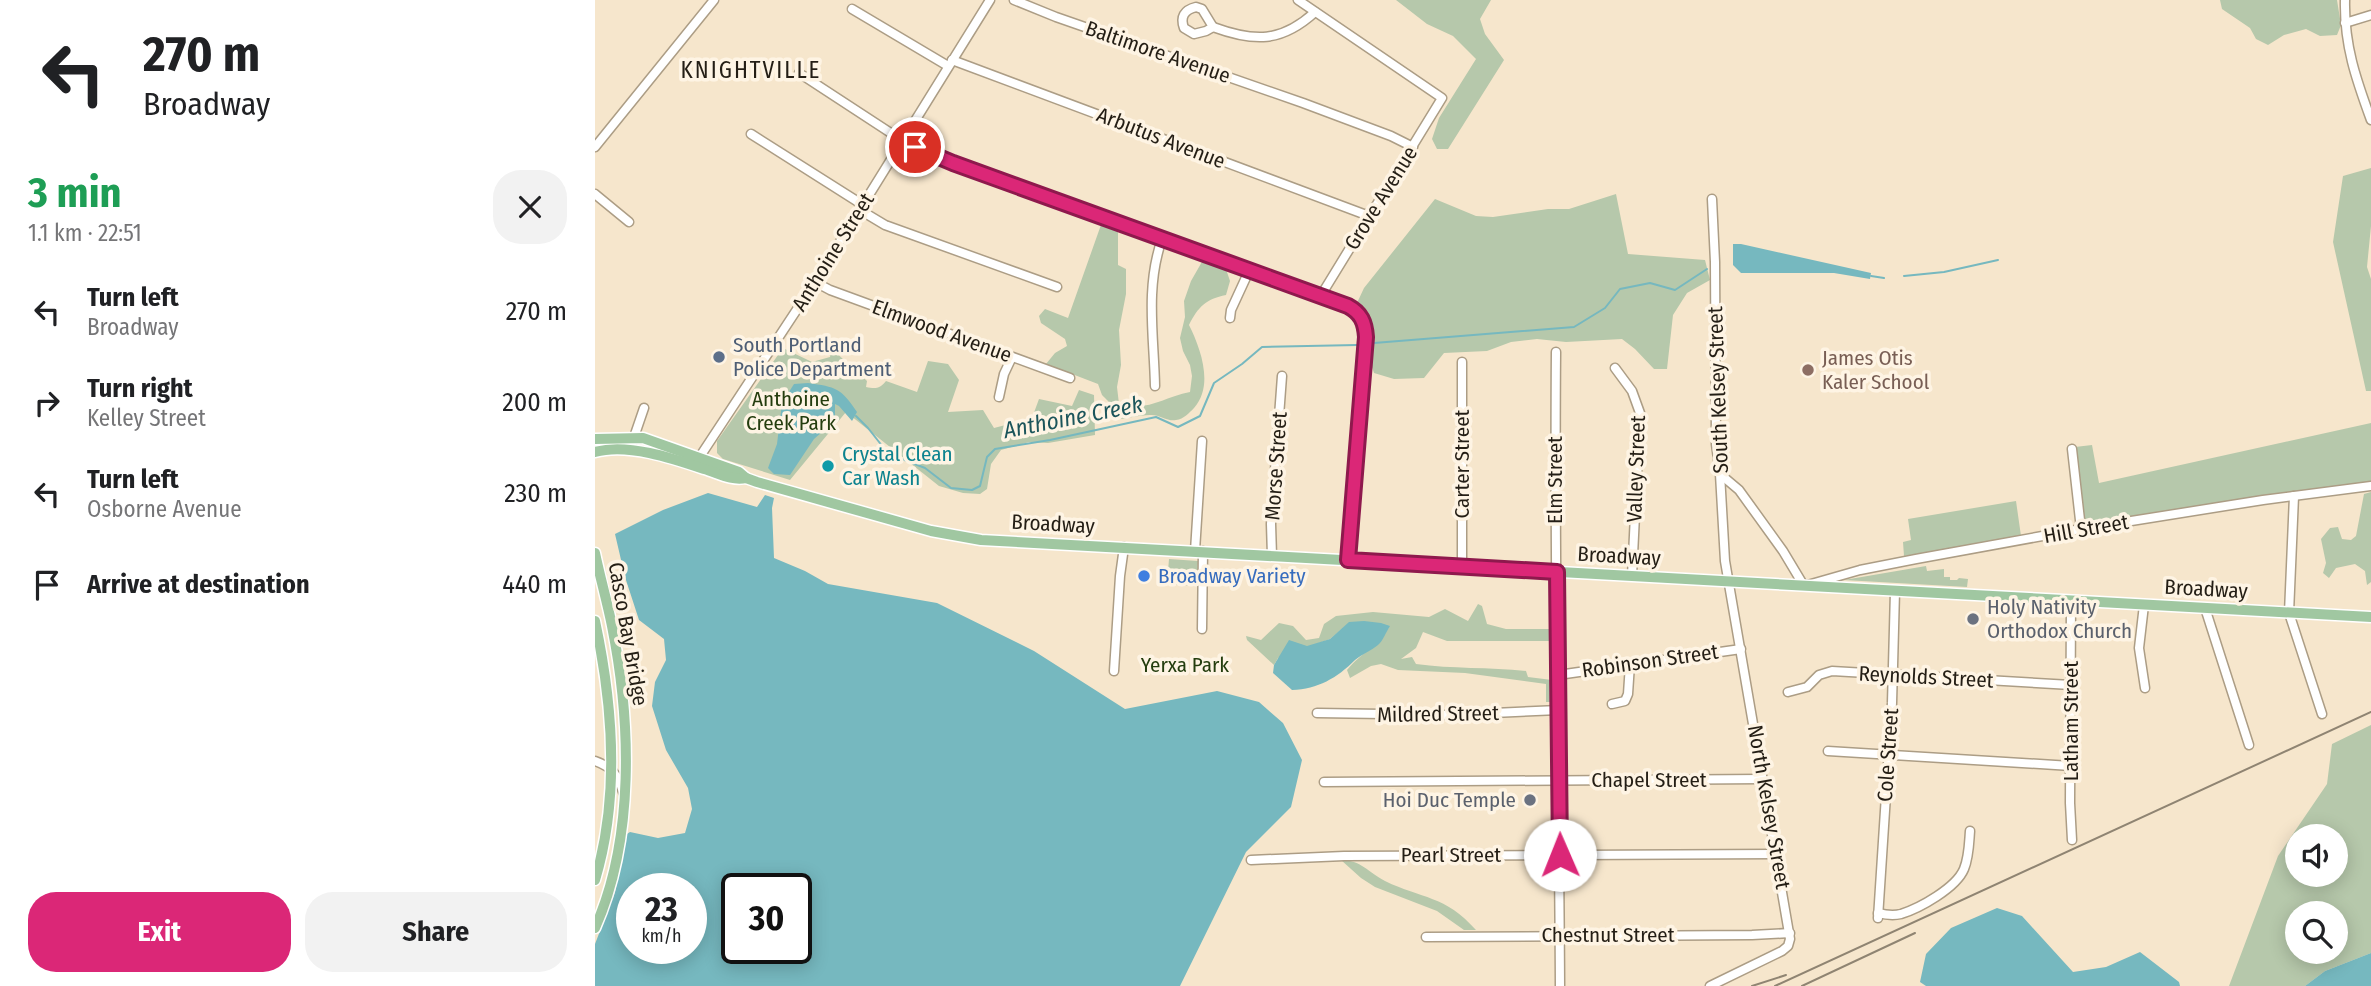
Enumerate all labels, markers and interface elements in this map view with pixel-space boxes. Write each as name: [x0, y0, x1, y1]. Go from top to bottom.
street label: Baltimore Avenue: [1082, 15, 1234, 89]
text: 270 m: [143, 25, 260, 84]
icon: left: [28, 28, 119, 119]
district label: KNIGHTVILLE: [681, 56, 821, 84]
text: Broadway: [143, 85, 270, 123]
street label: Arbutus Avenue: [1093, 102, 1229, 174]
pin: [885, 117, 945, 177]
icon: arrive: [896, 128, 934, 166]
street label: Grove Avenue: [1339, 141, 1423, 255]
text: 3 min: [28, 168, 122, 218]
button: close: [493, 170, 567, 244]
street label: Anthoine Street: [786, 188, 880, 316]
text: 1.1 km · 22:51: [28, 219, 142, 247]
text: Turn left: [87, 282, 179, 313]
icon: left: [28, 293, 66, 331]
street label: Elmwood Avenue: [869, 294, 1015, 368]
text: 270 m: [506, 296, 567, 327]
street label: South Kelsey Street: [1702, 306, 1734, 474]
text: Broadway: [87, 313, 178, 341]
place label: South Portland Police Department: [733, 332, 892, 382]
place label: James Otis Kaler School: [1822, 345, 1930, 395]
marker: South Portland Police Department: [711, 349, 727, 365]
marker: James Otis Kaler School: [1800, 362, 1816, 378]
text: Turn right: [87, 373, 193, 404]
icon: right: [28, 384, 66, 422]
park label: Anthoine Creek Park: [746, 386, 836, 436]
text: 200 m: [502, 387, 567, 418]
water label: Anthoine Creek: [1000, 390, 1145, 444]
text: Kelley Street: [87, 404, 206, 432]
street label: Carter Street: [1449, 409, 1475, 518]
street label: Morse Street: [1259, 411, 1293, 521]
street label: Valley Street: [1621, 415, 1651, 523]
street label: Elm Street: [1542, 436, 1568, 524]
place label: Crystal Clean Car Wash: [842, 441, 953, 491]
marker: Crystal Clean Car Wash: [820, 458, 836, 474]
text: Turn left: [87, 464, 179, 495]
icon: left: [28, 475, 66, 513]
text: 230 m: [504, 478, 567, 509]
text: Osborne Avenue: [87, 495, 242, 523]
street label: Broadway: [1011, 509, 1096, 539]
street label: Hill Street: [2042, 509, 2131, 549]
street label: Broadway: [1577, 541, 1662, 571]
street label: Casco Bay Bridge: [603, 560, 653, 708]
place label: Broadway Variety: [1158, 563, 1306, 589]
icon: arrive: [28, 566, 66, 604]
marker: Broadway Variety: [1136, 568, 1152, 584]
text: Arrive at destination: [87, 569, 310, 600]
text: 440 m: [502, 569, 567, 600]
street label: Broadway: [2164, 574, 2249, 604]
place label: Holy Nativity Orthodox Church: [1987, 594, 2132, 644]
marker: Holy Nativity Orthodox Church: [1965, 611, 1981, 627]
street label: Robinson Street: [1580, 639, 1720, 683]
park label: Yerxa Park: [1141, 652, 1229, 678]
street label: Reynolds Street: [1858, 660, 1994, 694]
street label: Latham Street: [2058, 661, 2084, 781]
street label: Mildred Street: [1377, 700, 1499, 728]
street label: Cole Street: [1872, 707, 1904, 803]
street label: North Kelsey Street: [1742, 723, 1796, 891]
street label: Chapel Street: [1591, 767, 1707, 793]
place label: Hoi Duc Temple: [1383, 787, 1516, 813]
marker: Hoi Duc Temple: [1522, 792, 1538, 808]
position arrow: [1523, 818, 1597, 892]
map controls: [2285, 824, 2348, 964]
button: sound: [2285, 824, 2348, 887]
street label: Pearl Street: [1401, 842, 1501, 868]
speed limit sign: 30: [721, 873, 812, 964]
text: 23: [645, 888, 678, 930]
button: Exit: [28, 892, 291, 972]
button: Share: [305, 892, 567, 972]
button: search: [2285, 901, 2348, 964]
street label: Chestnut Street: [1541, 922, 1675, 948]
text: km/h: [641, 925, 682, 947]

